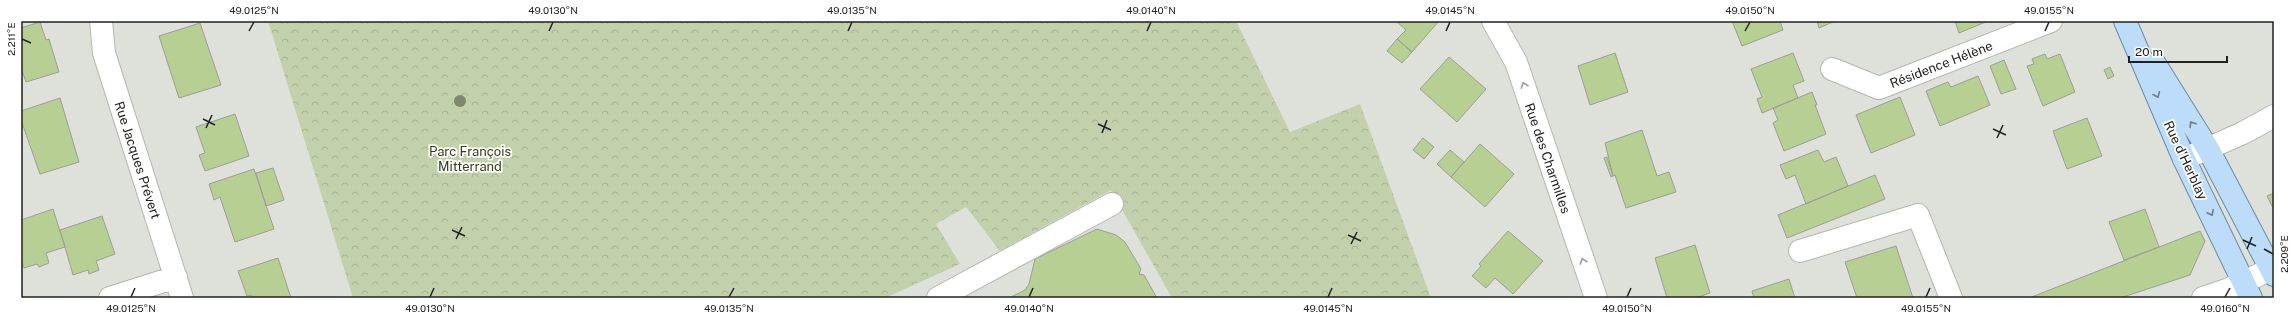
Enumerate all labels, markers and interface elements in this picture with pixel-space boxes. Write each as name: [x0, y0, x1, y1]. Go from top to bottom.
text: 49.0125°N: [229, 4, 279, 16]
text: 49.0130°N: [528, 4, 578, 16]
text: 49.0135°N: [827, 4, 877, 16]
text: 49.0140°N: [1126, 4, 1176, 16]
text: 49.0145°N: [1425, 4, 1475, 16]
text: 49.0150°N: [1725, 4, 1775, 16]
text: 49.0155°N: [2024, 4, 2074, 16]
text: 2.211°E: [5, 22, 17, 56]
street label: Résidence Hélène: [1888, 38, 1995, 91]
scale bar: [2129, 38, 2227, 64]
text: 20 m: [2135, 45, 2163, 59]
one-way arrow: [1520, 81, 1529, 88]
one-way arrow: [2152, 91, 2160, 99]
street label: Rue Jacques Prévert: [111, 100, 164, 221]
street label: Rue des Charmilles: [1522, 101, 1573, 215]
street label: Rue d'Herblay: [2161, 118, 2210, 202]
one-way arrow: [2190, 121, 2197, 128]
park label: Parc François Mitterrand: [429, 144, 511, 174]
one-way arrow: [2206, 209, 2214, 217]
text: 2.209°E: [2278, 235, 2290, 273]
one-way arrow: [1579, 258, 1588, 265]
text: 49.0125°N: [106, 302, 156, 314]
text: 49.0130°N: [405, 302, 455, 314]
text: 49.0135°N: [704, 302, 754, 314]
text: 49.0140°N: [1004, 302, 1054, 314]
text: 49.0145°N: [1303, 302, 1353, 314]
text: 49.0150°N: [1602, 302, 1652, 314]
text: 49.0155°N: [1901, 302, 1951, 314]
text: 49.0160°N: [2200, 302, 2250, 314]

